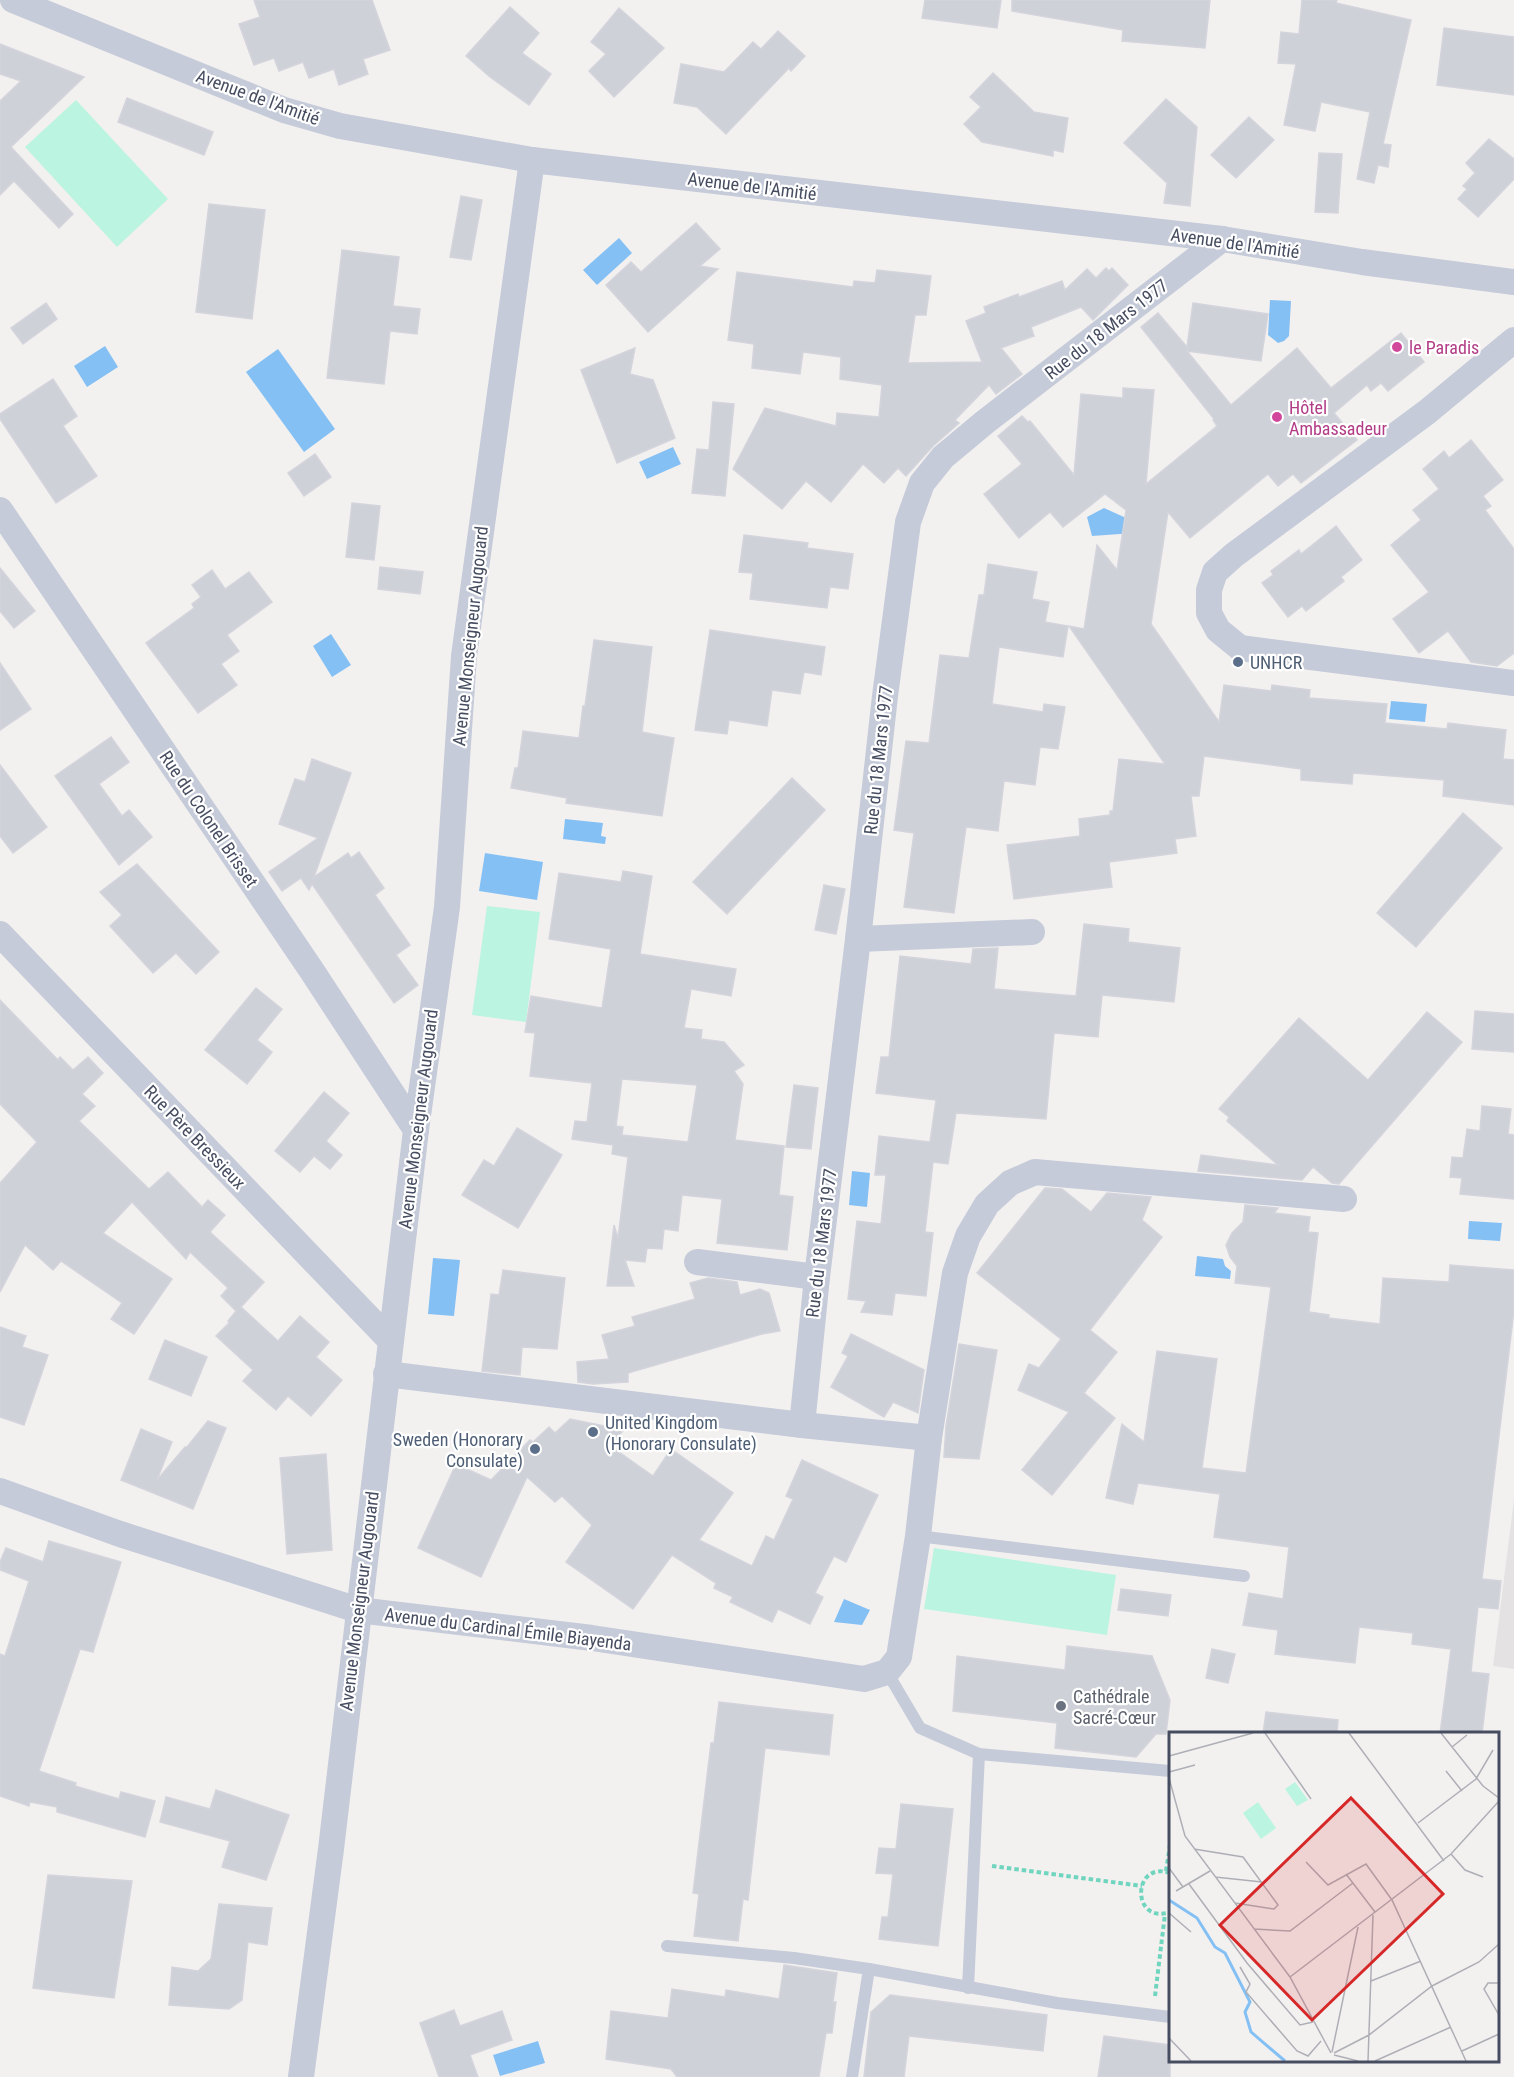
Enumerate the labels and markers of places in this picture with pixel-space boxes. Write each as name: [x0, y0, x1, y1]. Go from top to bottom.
place label: le Paradis: [1409, 337, 1479, 358]
marker: le Paradis: [1390, 340, 1404, 354]
place label: Hôtel Ambassadeur: [1289, 397, 1388, 439]
marker: Hôtel Ambassadeur: [1270, 410, 1284, 424]
place label: UNHCR: [1250, 652, 1303, 673]
marker: UNHCR: [1231, 655, 1245, 669]
place label: United Kingdom (Honorary Consulate): [605, 1412, 757, 1455]
marker: United Kingdom (Honorary Consulate): [586, 1425, 600, 1439]
place label: Sweden (Honorary Consulate): [393, 1429, 523, 1472]
marker: Sweden (Honorary Consulate): [528, 1442, 542, 1456]
place label: Cathédrale Sacré-Cœur: [1073, 1686, 1156, 1728]
marker: Cathédrale Sacré-Cœur: [1054, 1699, 1068, 1713]

